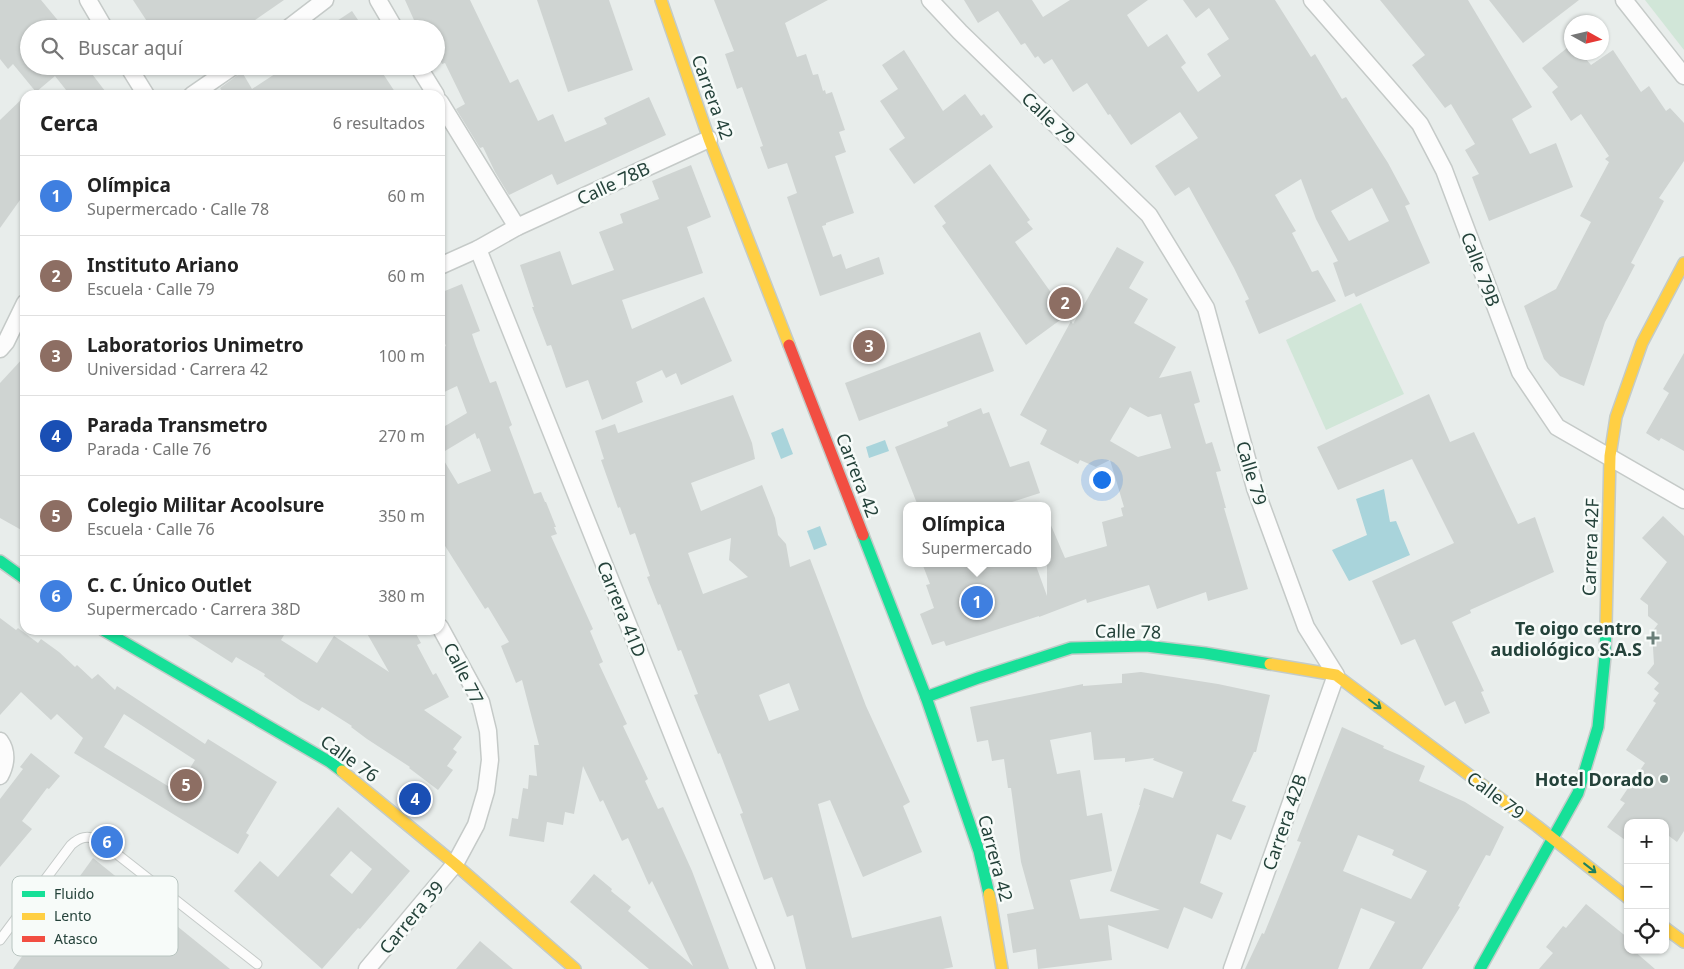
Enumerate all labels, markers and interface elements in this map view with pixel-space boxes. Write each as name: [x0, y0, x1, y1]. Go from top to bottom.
north arrow: [1564, 15, 1609, 60]
search box: [20, 20, 445, 75]
icon: search: [38, 34, 66, 62]
text: Buscar aquí: [78, 35, 183, 61]
street label: Carrera 42: [687, 51, 739, 143]
street label: Calle 79: [1017, 86, 1081, 150]
text: Cerca: [40, 109, 98, 137]
text: 6 resultados: [333, 112, 425, 134]
street label: Calle 78B: [573, 156, 653, 210]
text: Olímpica: [87, 172, 171, 198]
text: 1: [51, 185, 61, 207]
text: 60 m: [388, 185, 425, 207]
text: Supermercado · Calle 78: [87, 198, 269, 220]
street label: Calle 79B: [1456, 228, 1506, 310]
text: Instituto Ariano: [87, 252, 239, 278]
text: 2: [51, 265, 61, 287]
text: 60 m: [388, 265, 425, 287]
text: Escuela · Calle 79: [87, 278, 215, 300]
pin: 2: [1049, 284, 1081, 322]
pin: 3: [853, 327, 885, 365]
text: Laboratorios Unimetro: [87, 332, 304, 358]
text: 3: [51, 345, 61, 367]
text: 100 m: [378, 345, 425, 367]
text: Universidad · Carrera 42: [87, 358, 268, 380]
text: Parada Transmetro: [87, 412, 268, 438]
text: 4: [51, 425, 61, 447]
text: 270 m: [378, 425, 425, 447]
street label: Carrera 42: [831, 429, 885, 521]
text: Parada · Calle 76: [87, 438, 211, 460]
street label: Calle 79: [1231, 438, 1273, 508]
your location: [1089, 467, 1115, 493]
text: Colegio Militar Acoolsure: [87, 492, 324, 518]
street label: Carrera 42F: [1576, 498, 1604, 596]
popup: [903, 502, 1051, 567]
text: 5: [51, 505, 61, 527]
text: 350 m: [378, 505, 425, 527]
text: Olímpica: [922, 511, 1005, 537]
text: Escuela · Calle 76: [87, 518, 215, 540]
text: Supermercado: [922, 537, 1032, 559]
street label: Carrera 41D: [592, 557, 652, 661]
text: C. C. Único Outlet: [87, 572, 252, 598]
pin: 1: [961, 583, 993, 621]
text: 6: [51, 585, 61, 607]
text: 380 m: [378, 585, 425, 607]
text: Supermercado · Carrera 38D: [87, 598, 301, 620]
place label: Te oigo centro audiológico S.A.S: [1491, 616, 1642, 661]
street label: Calle 78: [1095, 618, 1161, 644]
marker: Te oigo centro audiológico S.A.S: [1646, 631, 1660, 645]
street label: Calle 77: [438, 638, 490, 708]
one-way arrow: [1368, 699, 1381, 710]
street label: Calle 76: [316, 729, 384, 787]
pin: 5: [170, 766, 202, 804]
street label: Calle 79: [1462, 766, 1530, 824]
place label: Hotel Dorado: [1535, 767, 1654, 791]
street label: Carrera 42B: [1256, 771, 1312, 873]
marker: Hotel Dorado: [1658, 773, 1670, 785]
pin: 4: [399, 780, 431, 818]
street label: Carrera 42: [973, 812, 1019, 904]
map controls: [1624, 819, 1669, 954]
button: +: [1624, 819, 1669, 864]
pin: 6: [91, 823, 123, 861]
one-way arrow: [1583, 863, 1596, 874]
button: −: [1624, 864, 1669, 909]
street label: Carrera 39: [373, 875, 449, 959]
legend: [12, 876, 178, 956]
text: Fluido: [54, 884, 94, 903]
text: Lento: [54, 906, 91, 925]
button: locate: [1624, 909, 1669, 954]
text: Atasco: [54, 929, 98, 948]

